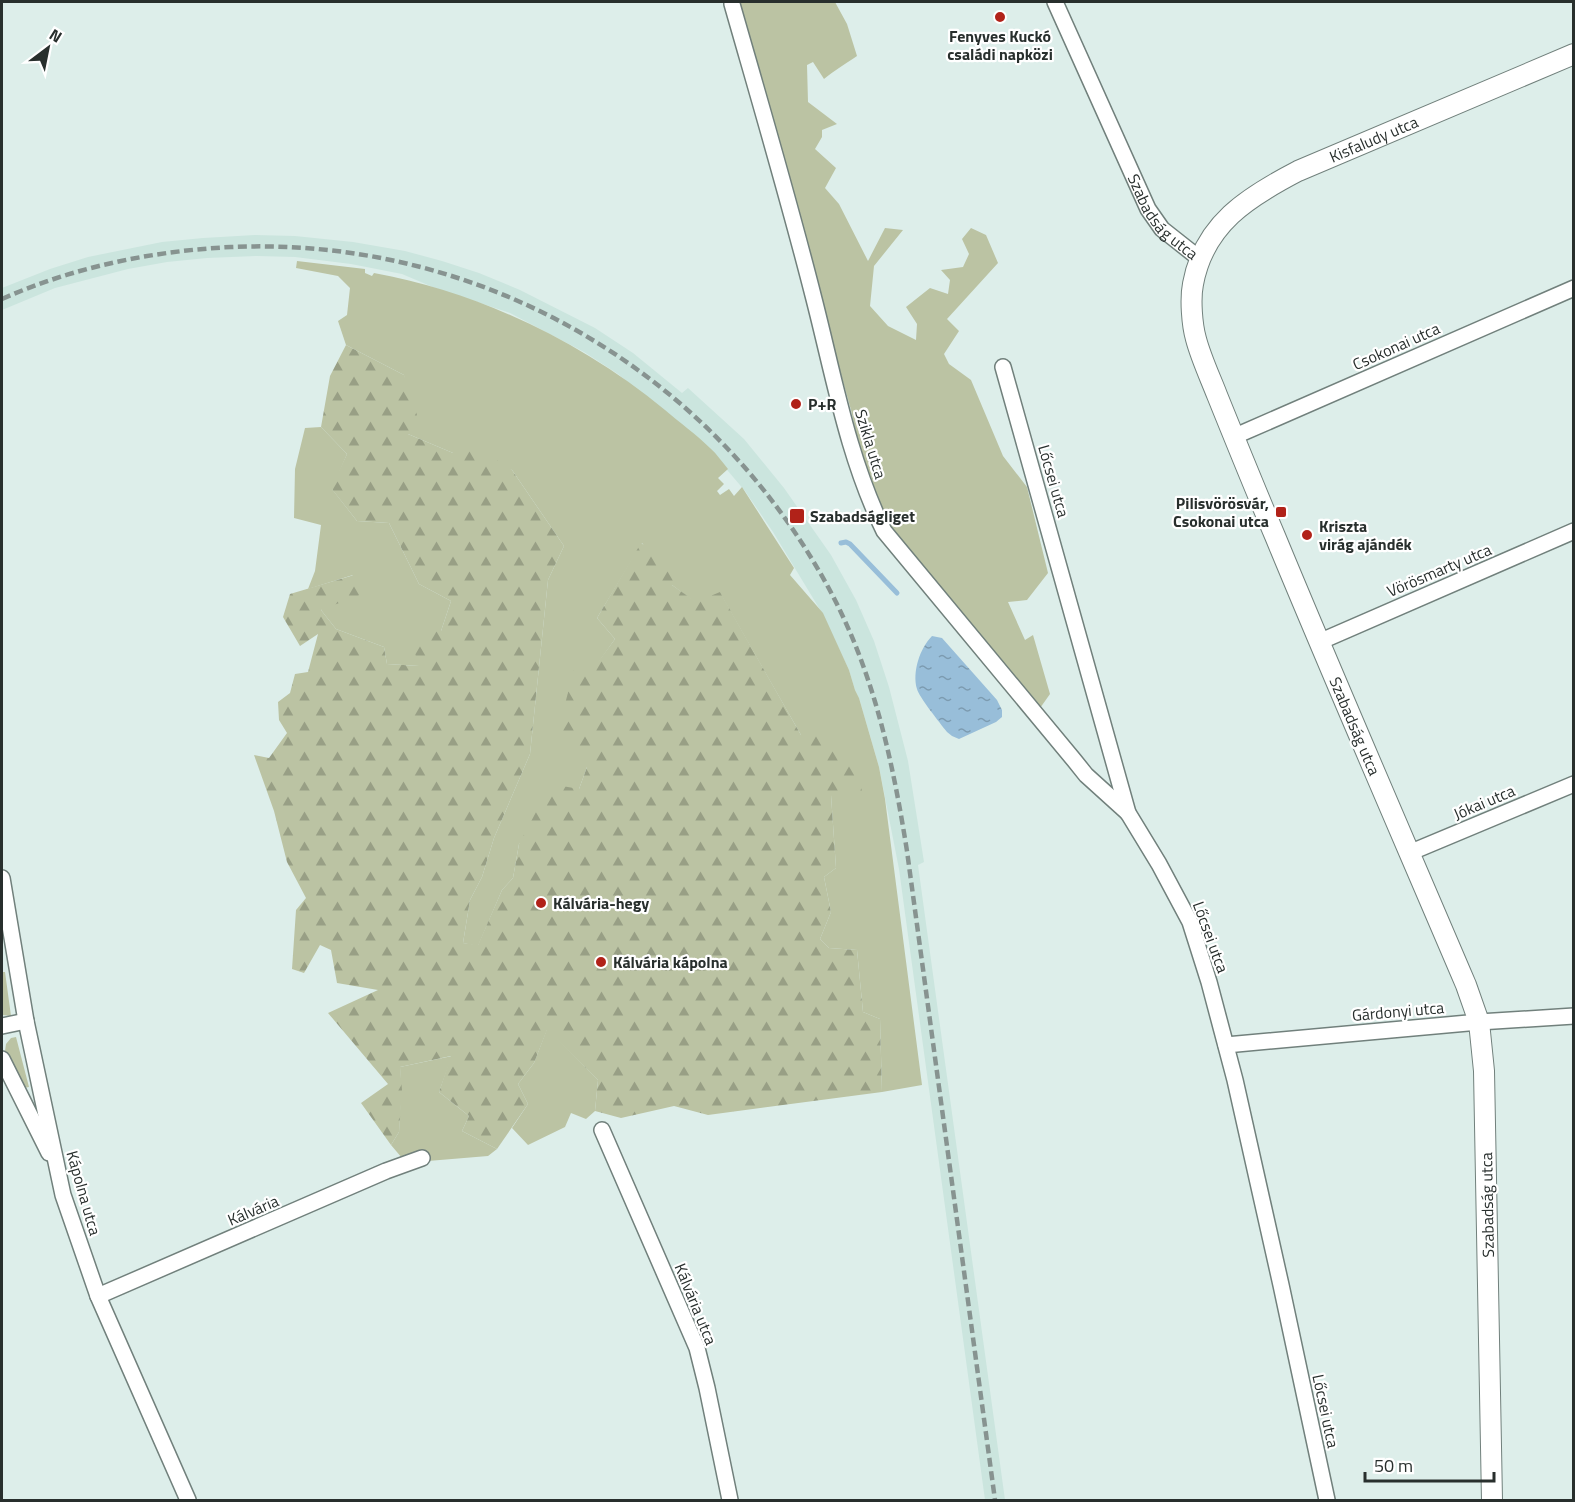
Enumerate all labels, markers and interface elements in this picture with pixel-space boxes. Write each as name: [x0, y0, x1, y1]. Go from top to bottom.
marker: Fenyves Kuckó családi napközi: [993, 10, 1007, 24]
north arrow: [18, 18, 78, 78]
text: N: [45, 22, 67, 48]
place label: Fenyves Kuckó családi napközi: [947, 24, 1053, 66]
street label: Kisfaludy utca: [1325, 109, 1422, 168]
street label: Szabadság utca: [1122, 170, 1203, 265]
street label: Csokonai utca: [1349, 316, 1443, 376]
place label: P+R: [808, 392, 836, 416]
marker: P+R: [789, 397, 803, 411]
street label: Szikla utca: [849, 406, 893, 482]
street label: Lőcsei utca: [1032, 442, 1076, 520]
place label: Pilisvörösvár, Csokonai utca: [1173, 491, 1269, 533]
place label: Szabadságliget: [810, 504, 915, 528]
marker: Pilisvörösvár, Csokonai utca: [1274, 505, 1288, 519]
marker: Szabadságliget: [788, 507, 806, 525]
place label: Kriszta virág ajándék: [1319, 514, 1413, 556]
marker: Kriszta virág ajándék: [1300, 528, 1314, 542]
street label: Vörösmarty utca: [1383, 537, 1495, 603]
street label: Szabadság utca: [1323, 673, 1387, 779]
street label: Jókai utca: [1450, 778, 1518, 826]
place label: Kálvária-hegy: [553, 891, 649, 915]
marker: Kálvária-hegy: [534, 896, 548, 910]
street label: Lőcsei utca: [1187, 898, 1235, 976]
place label: Kálvária kápolna: [613, 950, 728, 974]
marker: Kálvária kápolna: [594, 955, 608, 969]
street label: Gárdonyi utca: [1351, 995, 1445, 1027]
street label: Kápolna utca: [60, 1148, 108, 1238]
street label: Szabadság utca: [1474, 1152, 1500, 1258]
street label: Kálvária: [224, 1189, 282, 1231]
street label: Kálvária utca: [669, 1260, 723, 1348]
street label: Lőcsei utca: [1307, 1372, 1345, 1450]
scale bar: [1365, 1445, 1494, 1483]
text: 50 m: [1374, 1452, 1413, 1479]

